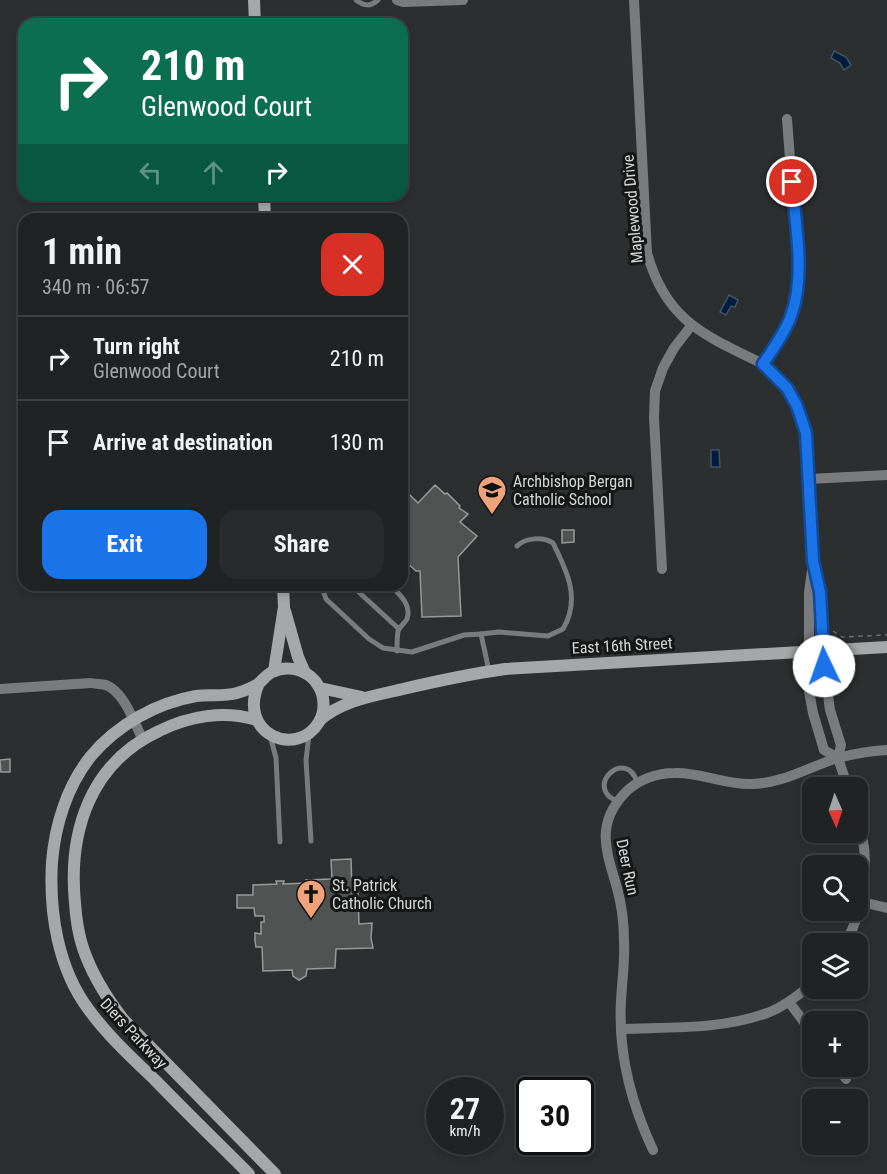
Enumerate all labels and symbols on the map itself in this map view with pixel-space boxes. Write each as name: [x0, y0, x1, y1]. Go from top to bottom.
street label: Maplewood Drive: [618, 154, 647, 264]
pin: [766, 156, 817, 207]
place label: Archbishop Bergan Catholic School: [513, 472, 633, 509]
school or university icon: Archbishop Bergan Catholic School: [476, 474, 508, 516]
street label: East 16th Street: [571, 633, 673, 658]
position arrow: [792, 634, 856, 698]
north arrow: [802, 777, 868, 843]
street label: Deer Run: [612, 837, 643, 897]
place label: St. Patrick Catholic Church: [332, 876, 432, 913]
church icon: St. Patrick Catholic Church: [295, 878, 327, 920]
street label: Diers Parkway: [96, 994, 171, 1073]
speed limit sign: 30: [516, 1077, 594, 1155]

